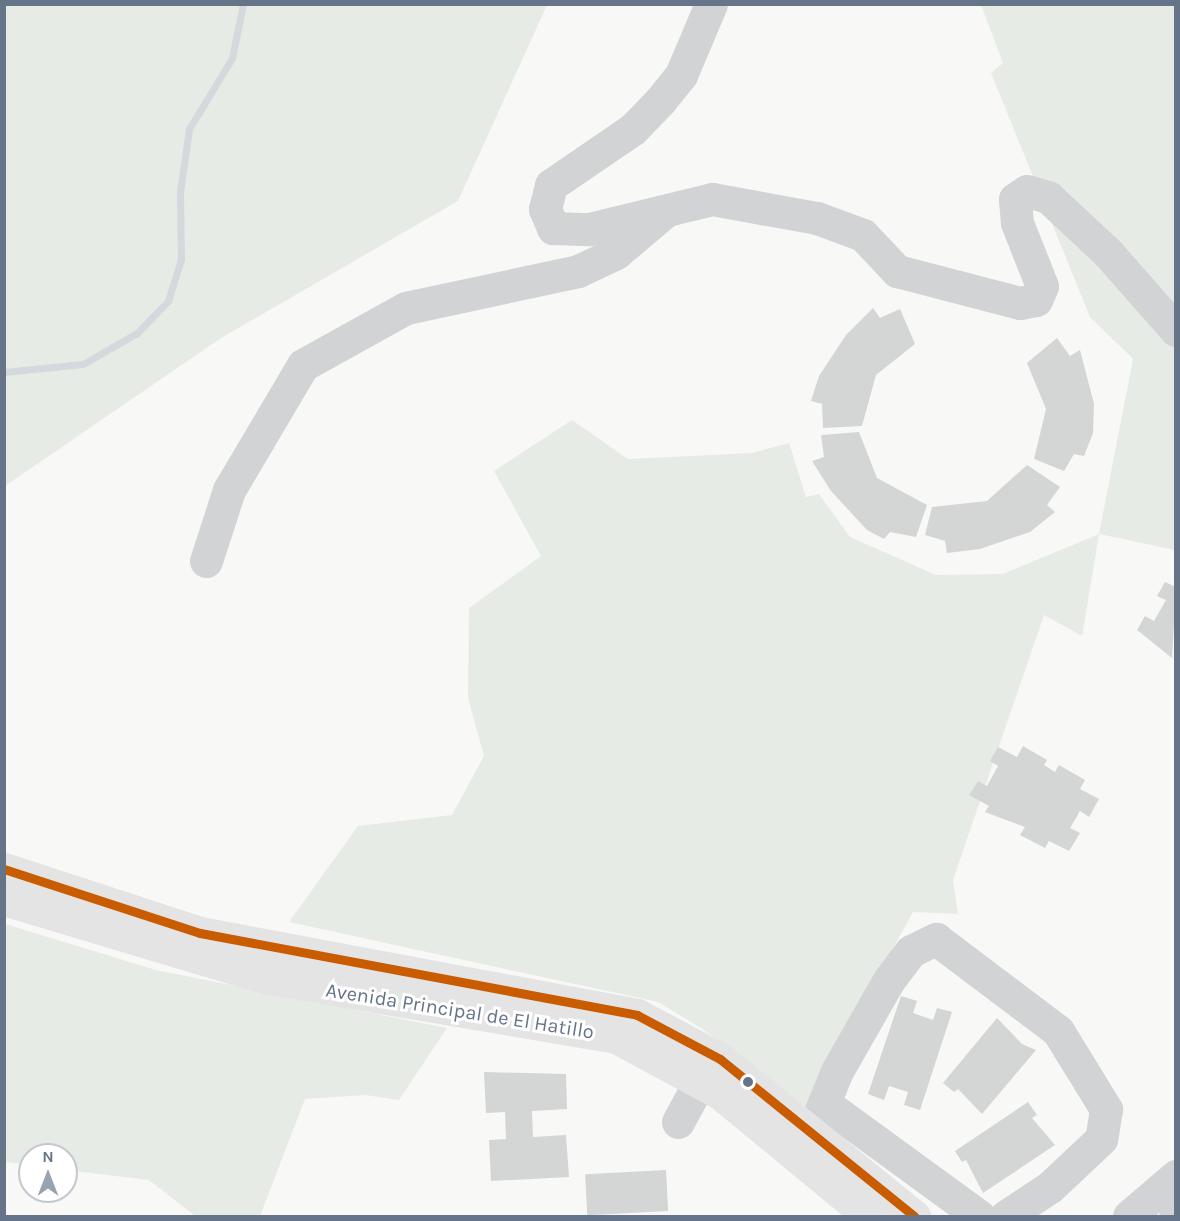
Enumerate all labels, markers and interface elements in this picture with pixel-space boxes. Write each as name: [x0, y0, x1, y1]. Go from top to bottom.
street label: Avenida Principal de El Hatillo: [324, 978, 596, 1044]
unlabelled marker: [742, 1076, 754, 1088]
north arrow: [18, 1143, 78, 1203]
text: N: [42, 1147, 54, 1166]

